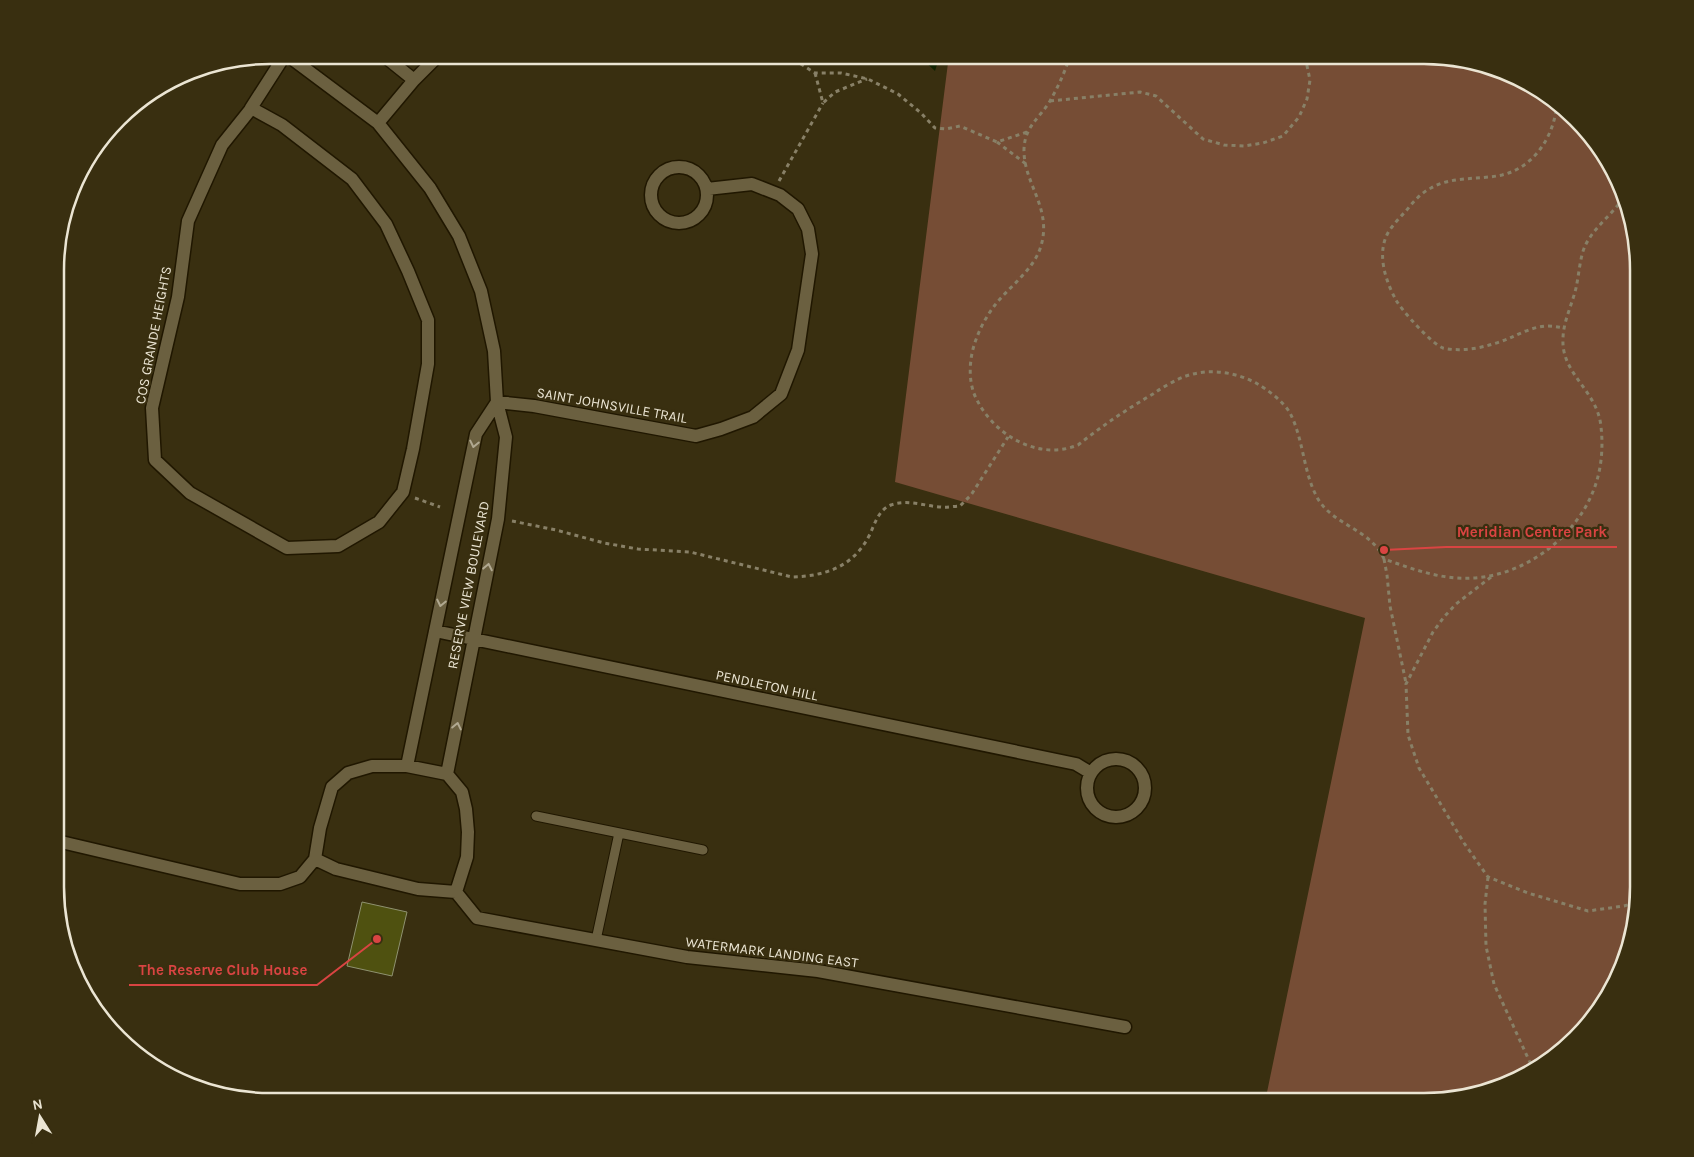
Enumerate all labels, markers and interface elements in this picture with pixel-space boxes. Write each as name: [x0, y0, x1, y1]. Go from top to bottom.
street label: COS GRANDE HEIGHTS: [132, 265, 175, 405]
street label: SAINT JOHNSVILLE TRAIL: [535, 384, 689, 427]
one-way arrow: [469, 439, 480, 448]
street label: RESERVE VIEW BOULEVARD: [444, 500, 493, 670]
callout: Meridian Centre Park: [1446, 517, 1617, 547]
text: Meridian Centre Park: [1457, 523, 1607, 541]
one-way arrow: [483, 563, 493, 572]
one-way arrow: [436, 598, 447, 607]
street label: PENDLETON HILL: [714, 666, 820, 705]
one-way arrow: [451, 722, 461, 731]
street label: WATERMARK LANDING EAST: [685, 933, 859, 972]
callout: The Reserve Club House: [129, 955, 317, 985]
text: The Reserve Club House: [139, 961, 307, 979]
north arrow: [15, 1092, 65, 1142]
text: N: [31, 1095, 44, 1114]

